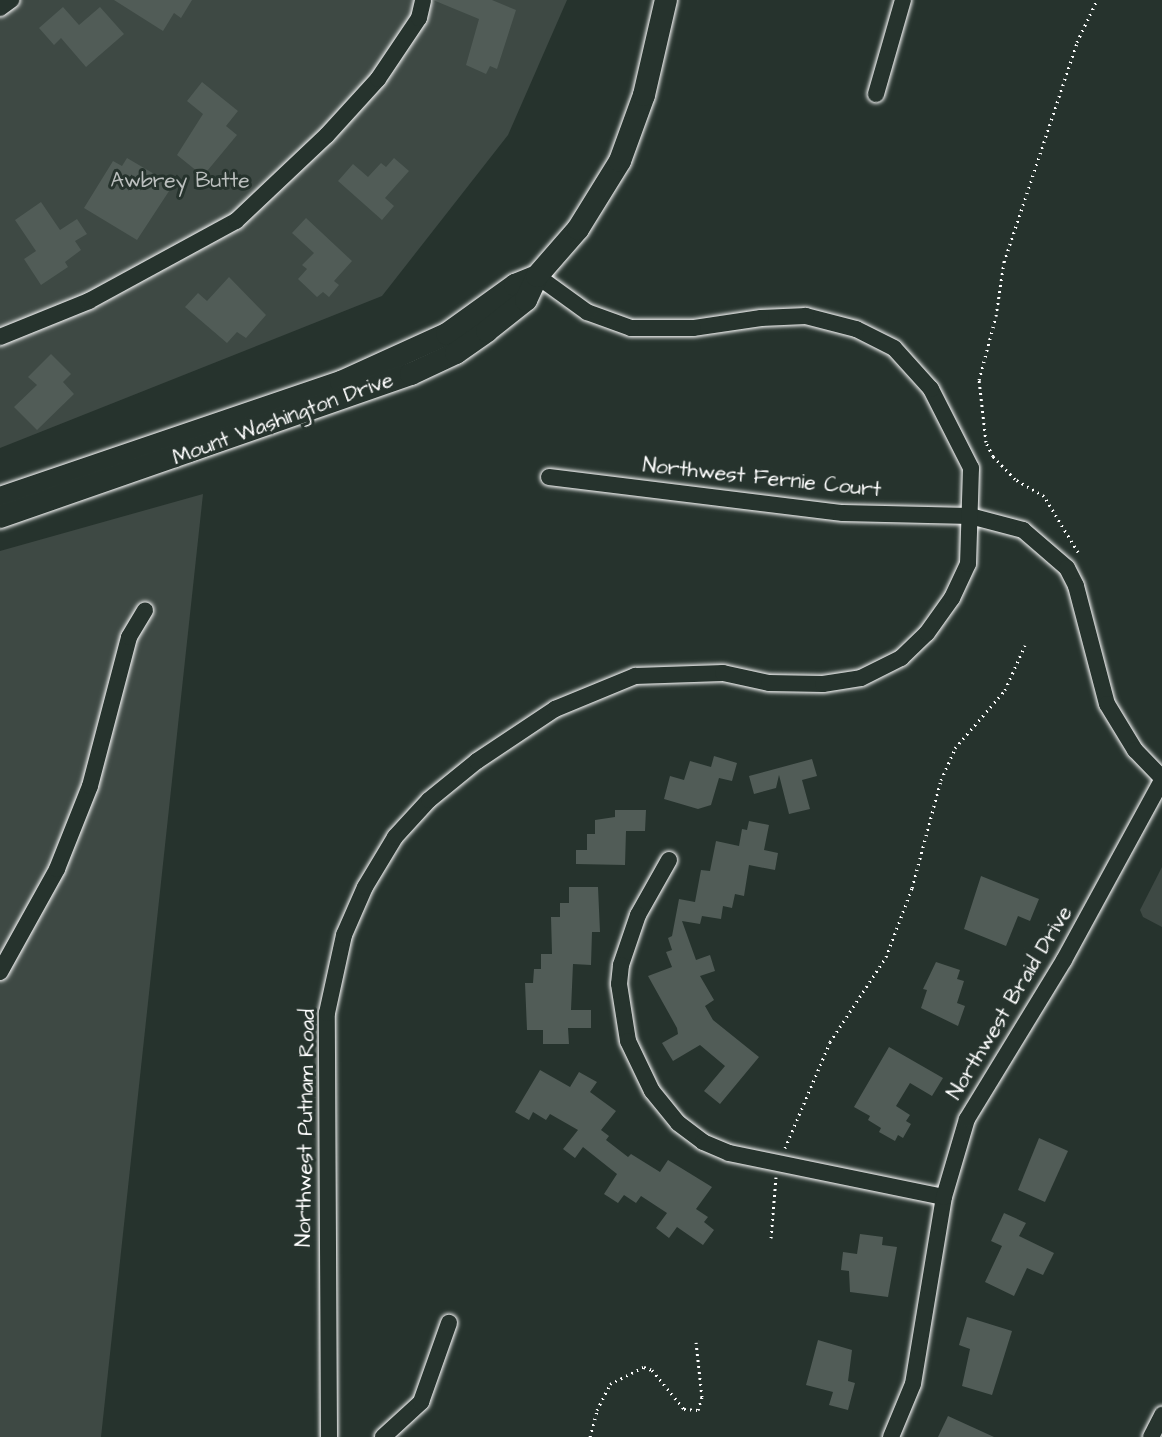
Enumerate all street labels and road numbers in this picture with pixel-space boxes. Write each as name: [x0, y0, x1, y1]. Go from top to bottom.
street label: Mount Washington Drive: [169, 367, 397, 471]
street label: Northwest Fernie Court: [642, 453, 882, 503]
street label: Northwest Braid Drive: [942, 902, 1078, 1104]
street label: Northwest Putnam Road: [291, 1009, 321, 1247]

